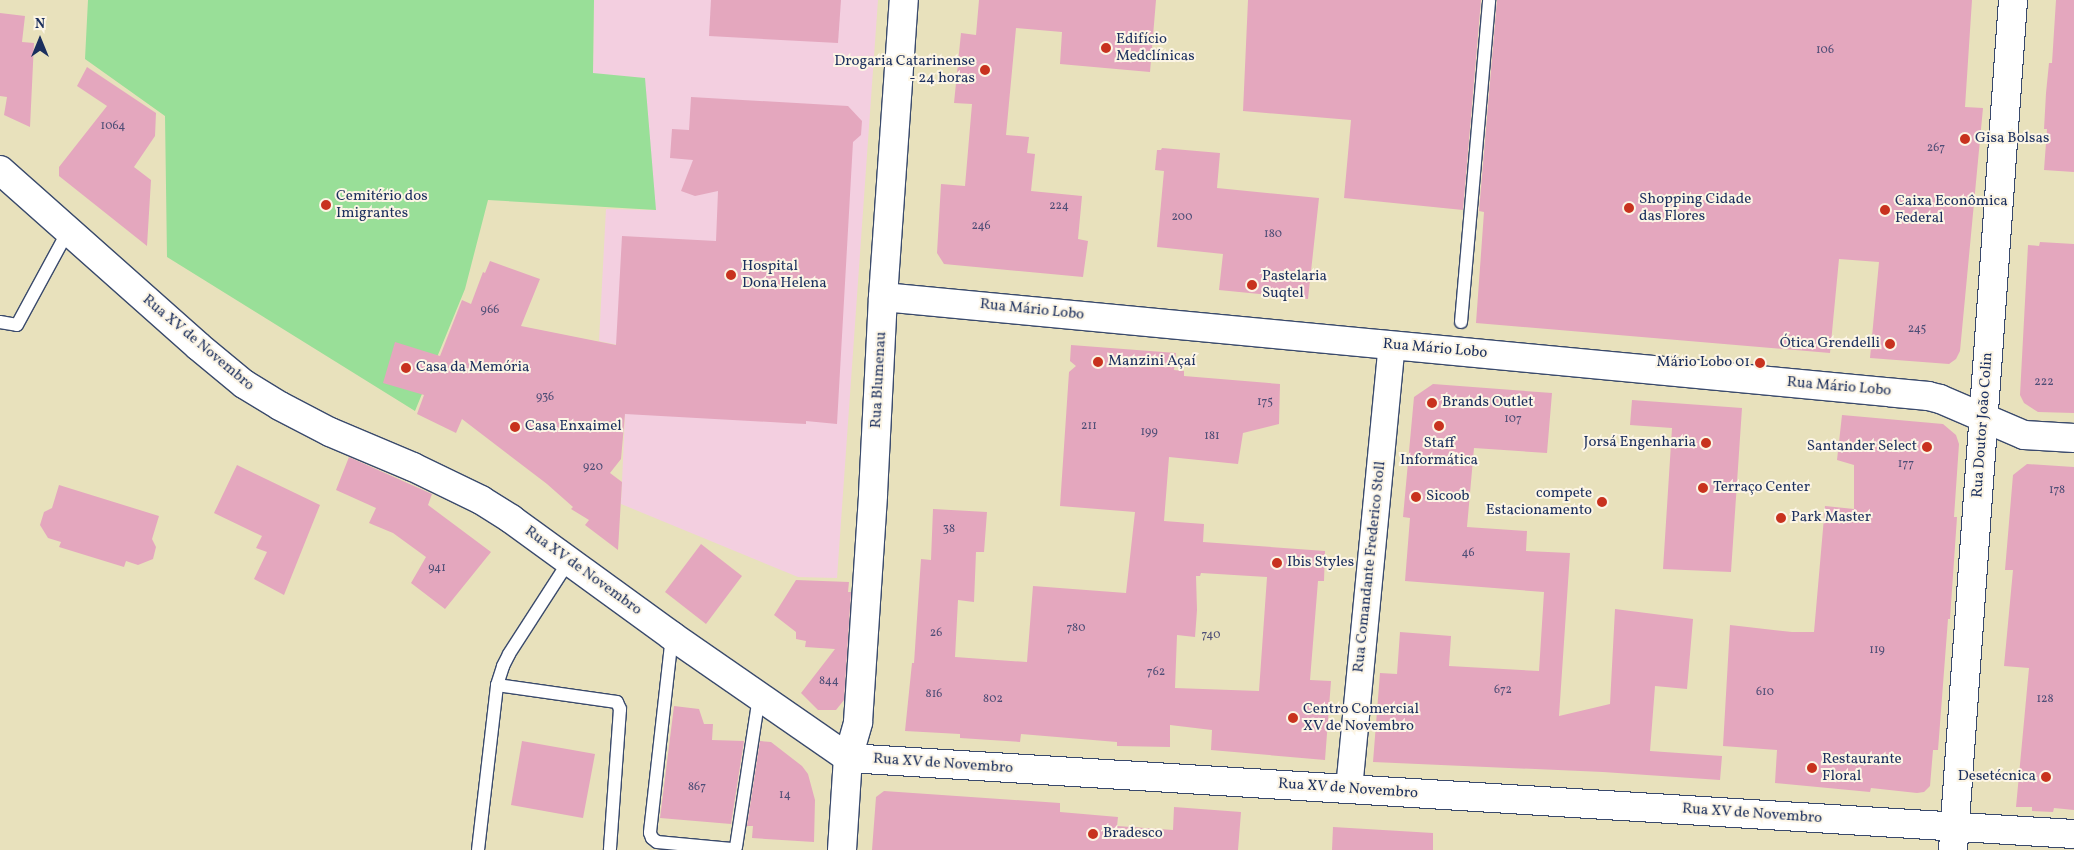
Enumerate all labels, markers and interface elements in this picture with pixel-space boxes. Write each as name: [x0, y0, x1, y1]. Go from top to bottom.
north arrow: [15, 15, 65, 65]
text: N: [35, 15, 45, 34]
place label: Edifício Medclínicas: [1116, 30, 1195, 65]
marker: Edifício Medclínicas: [1100, 42, 1112, 54]
house number: 106: [1816, 44, 1834, 58]
place label: Drogaria Catarinense - 24 horas: [834, 52, 975, 87]
marker: Drogaria Catarinense - 24 horas: [979, 64, 991, 76]
house number: 1064: [101, 120, 125, 134]
place label: Gisa Bolsas: [1975, 130, 2049, 148]
marker: Gisa Bolsas: [1959, 133, 1971, 145]
house number: 267: [1927, 142, 1945, 156]
place label: Cemitério dos Imigrantes: [336, 187, 428, 222]
place label: Shopping Cidade das Flores: [1639, 190, 1751, 225]
place label: Caixa Econômica Federal: [1895, 192, 2008, 227]
marker: Cemitério dos Imigrantes: [320, 199, 332, 211]
house number: 224: [1049, 200, 1069, 214]
marker: Shopping Cidade das Flores: [1623, 202, 1635, 214]
marker: Caixa Econômica Federal: [1879, 204, 1891, 216]
house number: 200: [1172, 211, 1192, 225]
house number: 246: [971, 220, 991, 234]
house number: 180: [1264, 228, 1282, 242]
place label: Hospital Dona Helena: [742, 257, 827, 292]
place label: Pastelaria Suqtel: [1262, 267, 1327, 302]
marker: Hospital Dona Helena: [724, 268, 738, 282]
marker: Pastelaria Suqtel: [1246, 279, 1258, 291]
street label: Rua XV de Novembro: [138, 291, 258, 395]
street label: Rua Mário Lobo: [979, 296, 1085, 324]
house number: 966: [481, 304, 499, 318]
house number: 245: [1908, 323, 1926, 337]
street label: Rua Blumenau: [867, 331, 891, 429]
street label: Rua Mário Lobo: [1382, 335, 1488, 363]
place label: Ótica Grendelli: [1780, 335, 1880, 353]
marker: Ótica Grendelli: [1884, 338, 1896, 350]
street label: Rua Doutor João Colin: [1969, 352, 1997, 498]
place label: Manzini Açaí: [1108, 353, 1196, 371]
place label: Mário Lobo 01: [1657, 354, 1750, 372]
marker: Manzini Açaí: [1092, 356, 1104, 368]
marker: Mário Lobo 01: [1754, 357, 1766, 369]
place label: Casa da Memória: [416, 359, 529, 377]
marker: Casa da Memória: [400, 362, 412, 374]
street label: Rua Mário Lobo: [1786, 373, 1892, 401]
house number: 222: [2034, 376, 2054, 390]
house number: 936: [536, 391, 554, 405]
place label: Brands Outlet: [1442, 394, 1533, 412]
house number: 175: [1257, 396, 1273, 410]
marker: Brands Outlet: [1426, 397, 1438, 409]
house number: 107: [1504, 413, 1522, 427]
place label: Casa Enxaimel: [525, 418, 622, 436]
house number: 211: [1081, 420, 1097, 434]
marker: Staff Informática: [1433, 420, 1445, 432]
marker: Casa Enxaimel: [509, 421, 521, 433]
house number: 199: [1140, 426, 1158, 440]
house number: 181: [1204, 430, 1220, 444]
place label: Staff Informática: [1400, 434, 1478, 469]
place label: Jorsá Engenharia: [1584, 434, 1696, 452]
marker: Jorsá Engenharia: [1700, 437, 1712, 449]
place label: Santander Select: [1807, 438, 1917, 456]
marker: Santander Select: [1921, 441, 1933, 453]
house number: 177: [1898, 458, 1914, 472]
street label: Rua Comandante Frederico Stoll: [1350, 460, 1390, 674]
house number: 920: [583, 461, 603, 475]
place label: Terraço Center: [1713, 479, 1810, 497]
marker: Terraço Center: [1697, 482, 1709, 494]
place label: compete Estacionamento: [1486, 484, 1592, 519]
house number: 178: [2049, 484, 2065, 498]
place label: Sicoob: [1426, 488, 1470, 506]
marker: Sicoob: [1410, 491, 1422, 503]
marker: compete Estacionamento: [1596, 496, 1608, 508]
place label: Park Master: [1791, 509, 1871, 527]
marker: Park Master: [1775, 512, 1787, 524]
street label: Rua XV de Novembro: [521, 522, 645, 620]
house number: 38: [943, 523, 955, 537]
house number: 46: [1461, 547, 1475, 561]
place label: Ibis Styles: [1287, 554, 1354, 572]
marker: Ibis Styles: [1271, 557, 1283, 569]
house number: 941: [428, 562, 446, 576]
house number: 780: [1067, 622, 1085, 636]
house number: 26: [930, 627, 942, 641]
house number: 740: [1202, 629, 1220, 643]
house number: 119: [1869, 644, 1885, 658]
house number: 762: [1147, 666, 1165, 680]
house number: 844: [819, 675, 839, 689]
house number: 672: [1494, 684, 1512, 698]
house number: 610: [1756, 686, 1774, 700]
house number: 816: [926, 688, 942, 702]
house number: 802: [983, 693, 1003, 707]
house number: 128: [2036, 693, 2054, 707]
place label: Centro Comercial XV de Novembro: [1303, 700, 1419, 735]
marker: Centro Comercial XV de Novembro: [1287, 712, 1299, 724]
street label: Rua XV de Novembro: [872, 750, 1014, 778]
place label: Restaurante Floral: [1822, 750, 1902, 785]
marker: Restaurante Floral: [1806, 762, 1818, 774]
place label: Desetécnica: [1958, 768, 2036, 786]
marker: Desetécnica: [2040, 771, 2052, 783]
street label: Rua XV de Novembro: [1277, 775, 1419, 803]
house number: 867: [688, 781, 706, 795]
house number: 14: [779, 789, 791, 803]
street label: Rua XV de Novembro: [1681, 800, 1823, 828]
place label: Bradesco: [1103, 825, 1163, 843]
marker: Bradesco: [1087, 828, 1099, 840]

